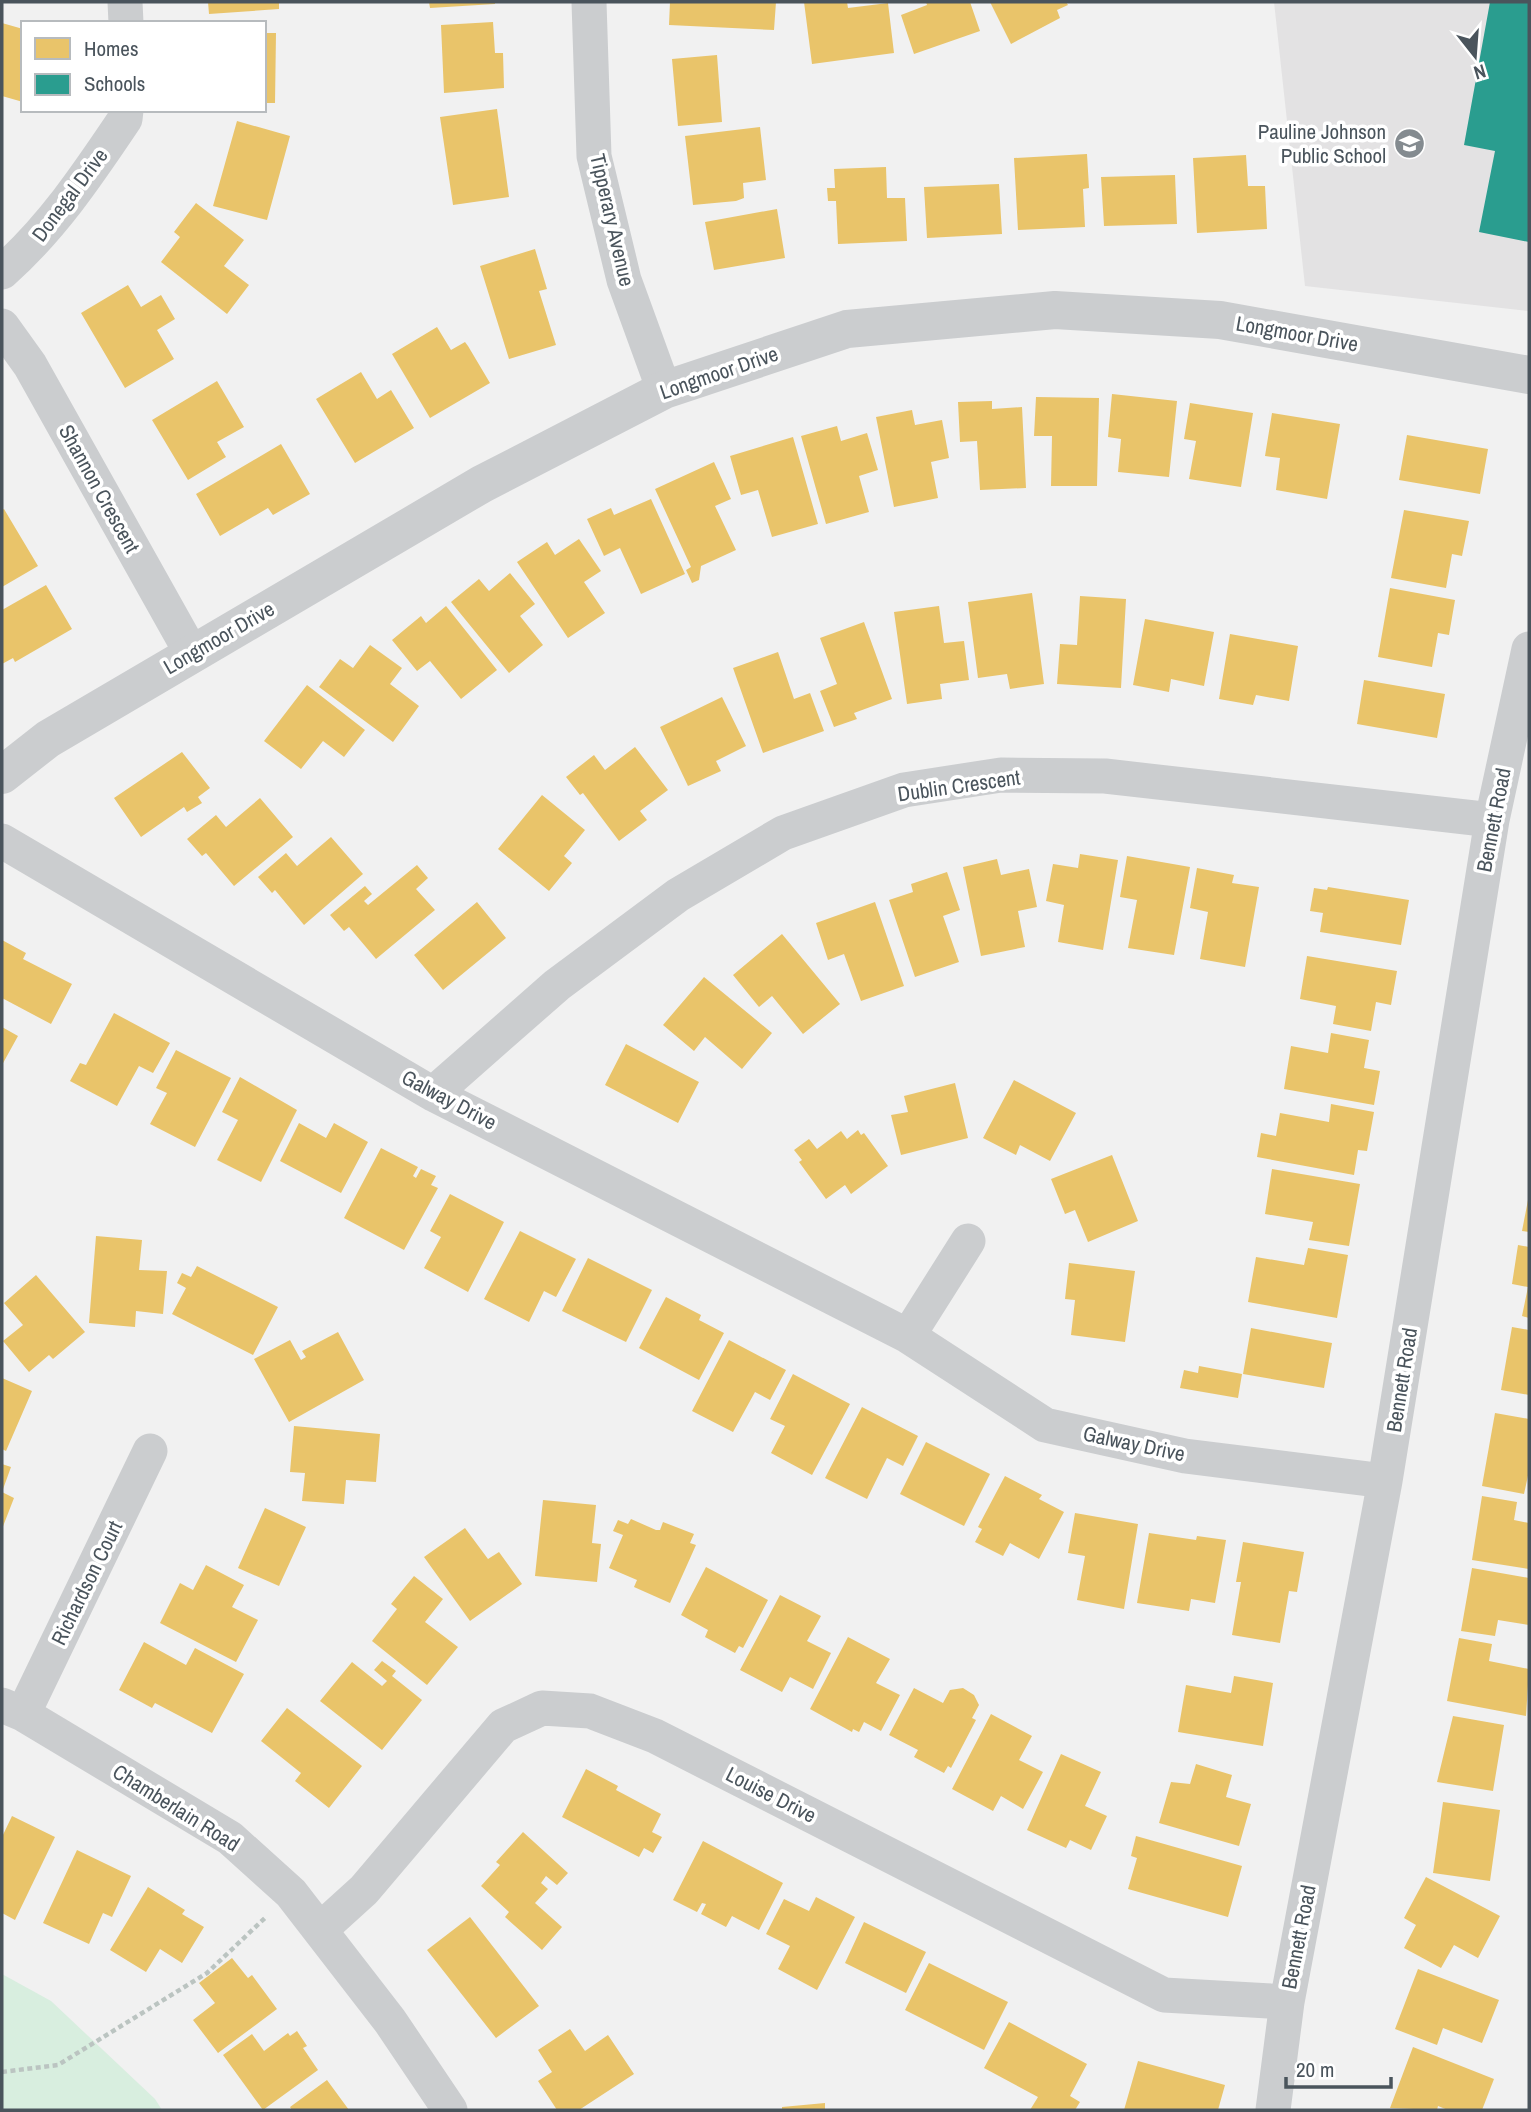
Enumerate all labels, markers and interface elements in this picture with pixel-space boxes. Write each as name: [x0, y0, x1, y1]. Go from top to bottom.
legend: [21, 21, 266, 112]
north arrow: [1440, 21, 1510, 91]
text: Homes: [84, 34, 139, 63]
text: N: [1471, 58, 1489, 86]
text: Schools: [84, 69, 145, 98]
place label: Pauline Johnson Public School: [1258, 117, 1386, 170]
school or university icon: Pauline Johnson Public School: [1392, 127, 1426, 161]
street label: Donegal Drive: [25, 142, 114, 247]
street label: Tipperary Avenue: [583, 151, 642, 289]
street label: Longmoor Drive: [1234, 309, 1360, 359]
street label: Longmoor Drive: [656, 339, 782, 406]
street label: Shannon Crescent: [52, 419, 147, 558]
street label: Longmoor Drive: [158, 594, 279, 681]
street label: Dublin Crescent: [896, 763, 1022, 808]
street label: Bennett Road: [1469, 765, 1518, 874]
street label: Galway Drive: [397, 1062, 502, 1137]
street label: Bennett Road: [1379, 1326, 1424, 1434]
street label: Galway Drive: [1081, 1419, 1188, 1468]
street label: Richardson Court: [44, 1516, 129, 1650]
street label: Chamberlain Road: [107, 1757, 245, 1858]
street label: Louise Drive: [721, 1759, 821, 1830]
street label: Bennett Road: [1274, 1882, 1323, 1991]
scale bar: [1286, 2046, 1391, 2090]
text: 20 m: [1296, 2055, 1334, 2084]

